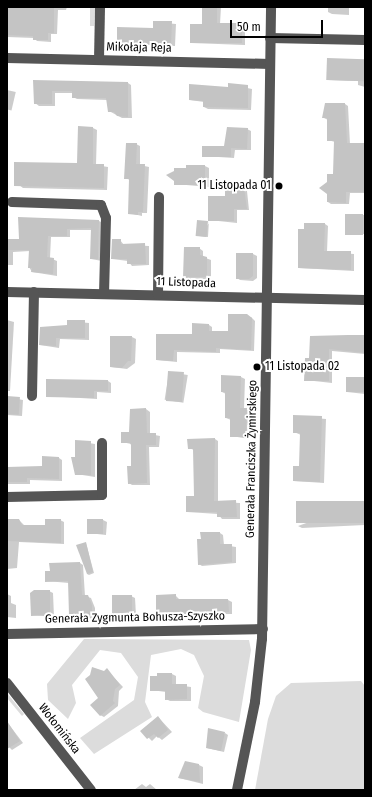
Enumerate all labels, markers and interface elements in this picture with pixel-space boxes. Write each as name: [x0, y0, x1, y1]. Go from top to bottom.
scale bar: [232, 12, 325, 38]
text: 50 m: [237, 20, 261, 34]
street label: Mikołaja Reja: [106, 40, 172, 56]
place label: 11 Listopada 01: [198, 179, 271, 193]
marker: 11 Listopada 01: [274, 181, 284, 191]
street label: 11 Listopada: [156, 275, 216, 291]
place label: 11 Listopada 02: [265, 360, 339, 374]
marker: 11 Listopada 02: [252, 362, 262, 372]
street label: Generała Franciszka Żymirskiego: [243, 380, 261, 538]
street label: Generała Zygmunta Bohusza-Szyszko: [45, 609, 225, 627]
street label: Wołomińska: [35, 701, 83, 757]

